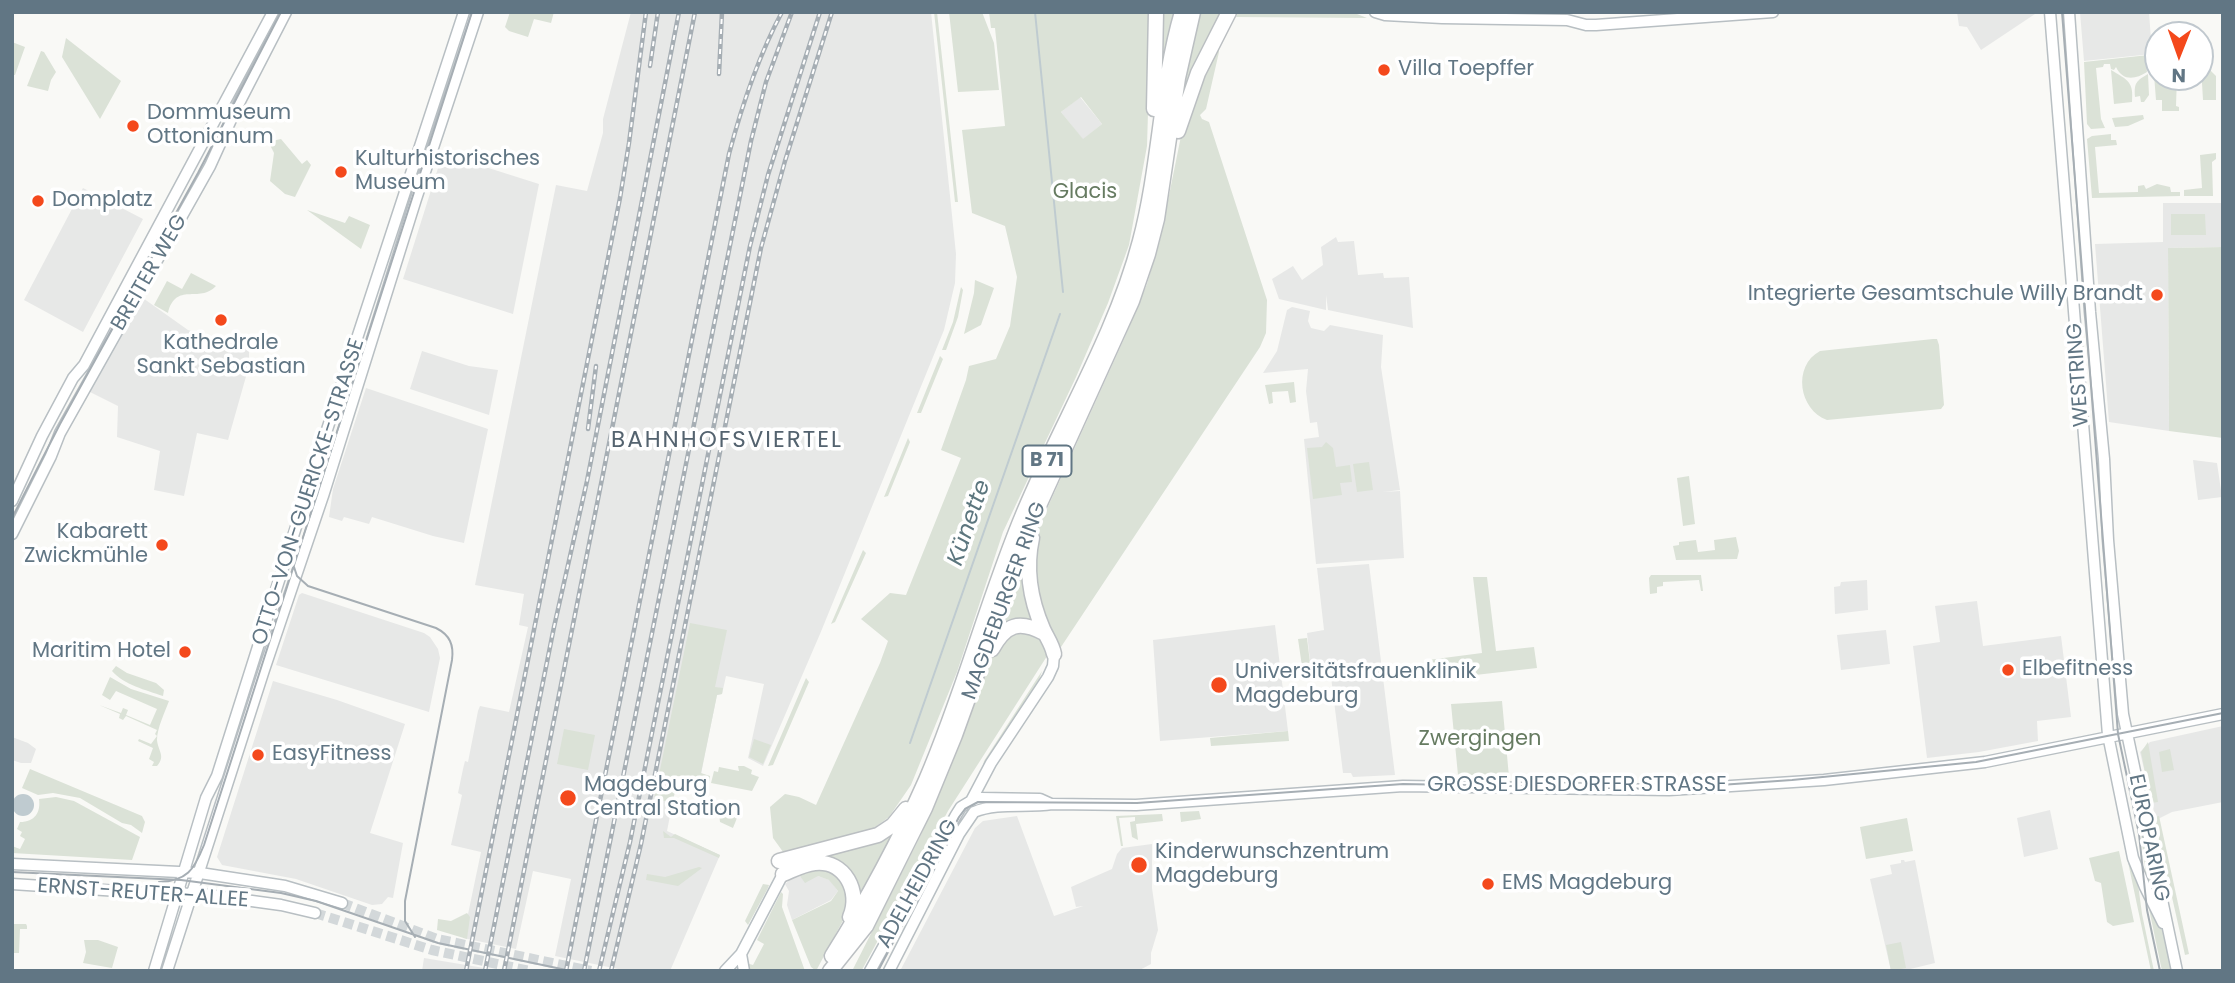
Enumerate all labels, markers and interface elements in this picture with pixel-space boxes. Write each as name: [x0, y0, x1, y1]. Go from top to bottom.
north arrow: [2144, 21, 2214, 91]
place label: Villa Toepffer: [1398, 57, 1534, 83]
marker: Villa Toepffer: [1376, 62, 1392, 78]
text: N: [2171, 62, 2186, 89]
place label: Dommuseum Ottonianum: [147, 101, 291, 151]
marker: Dommuseum Ottonianum: [125, 118, 141, 134]
place label: Kulturhistorisches Museum: [355, 147, 540, 197]
marker: Kulturhistorisches Museum: [333, 164, 349, 180]
park label: Glacis: [1053, 180, 1117, 206]
place label: Domplatz: [52, 188, 153, 214]
marker: Domplatz: [30, 193, 46, 209]
street label: BREITER WEG: [107, 211, 193, 335]
place label: Integrierte Gesamtschule Willy Brandt: [1748, 282, 2143, 308]
marker: Integrierte Gesamtschule Willy Brandt: [2149, 287, 2165, 303]
marker: Kathedrale Sankt Sebastian: [213, 312, 229, 328]
street label: WESTRING: [2063, 322, 2095, 428]
place label: Kathedrale Sankt Sebastian: [136, 331, 306, 381]
street label: OTTO-VON-GUERICKE-STRASSE: [247, 336, 371, 648]
district label: BAHNHOFSVIERTEL: [613, 427, 841, 455]
road number: B 71: [1023, 446, 1072, 476]
water label: Künette: [943, 477, 997, 569]
street label: MAGDEBURGER RING: [957, 499, 1053, 703]
place label: Kabarett Zwickmühle: [24, 520, 148, 570]
marker: Kabarett Zwickmühle: [154, 537, 170, 553]
place label: Maritim Hotel: [32, 639, 171, 665]
marker: Maritim Hotel: [177, 644, 193, 660]
place label: Elbefitness: [2022, 657, 2133, 683]
place label: Universitätsfrauenklinik Magdeburg: [1235, 660, 1476, 710]
marker: Elbefitness: [2000, 662, 2016, 678]
marker: Universitätsfrauenklinik Magdeburg: [1209, 675, 1229, 695]
park label: Zwergingen: [1419, 727, 1541, 753]
place label: EasyFitness: [272, 742, 392, 768]
marker: EasyFitness: [250, 747, 266, 763]
street label: EUROPARING: [2122, 772, 2174, 904]
place label: Magdeburg Central Station: [584, 773, 741, 823]
street label: GROSSE DIESDORFER STRASSE: [1427, 773, 1727, 799]
marker: Magdeburg Central Station: [558, 788, 578, 808]
street label: ADELHEIDRING: [872, 815, 964, 953]
place label: Kinderwunschzentrum Magdeburg: [1155, 840, 1389, 890]
marker: Kinderwunschzentrum Magdeburg: [1129, 855, 1149, 875]
place label: EMS Magdeburg: [1502, 871, 1672, 897]
street label: ERNST-REUTER-ALLEE: [37, 874, 249, 914]
marker: EMS Magdeburg: [1480, 876, 1496, 892]

